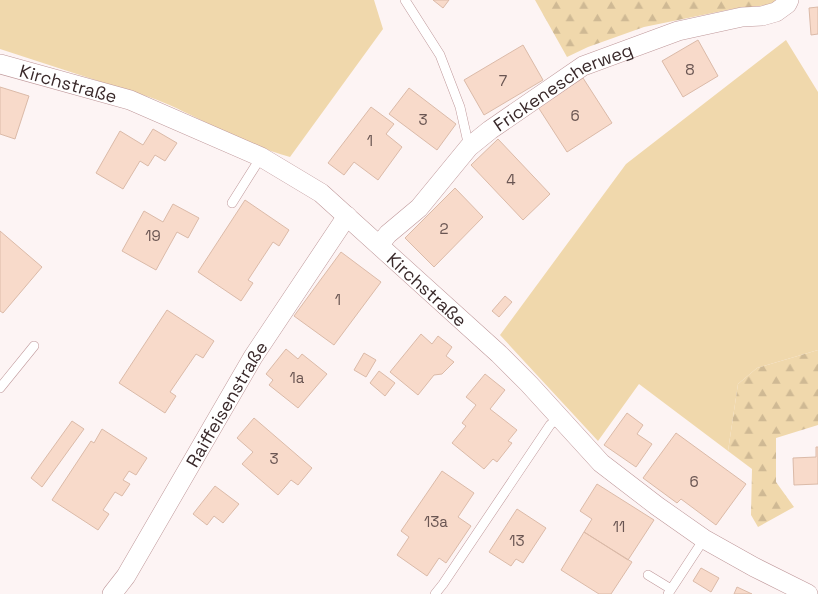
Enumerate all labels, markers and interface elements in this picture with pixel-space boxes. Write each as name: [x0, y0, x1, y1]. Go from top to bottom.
street label: Frickenescherweg: [489, 37, 636, 136]
street label: Kirchstraße: [17, 59, 120, 107]
house number: 8: [685, 60, 695, 79]
house number: 7: [499, 71, 507, 90]
house number: 6: [570, 106, 580, 125]
house number: 3: [418, 110, 428, 129]
house number: 1: [367, 131, 373, 150]
house number: 4: [506, 170, 516, 189]
house number: 2: [439, 219, 449, 238]
house number: 19: [145, 226, 161, 245]
street label: Kirchstraße: [382, 247, 472, 331]
house number: 1: [335, 290, 341, 309]
street label: Raiffeisenstraße: [180, 336, 272, 471]
house number: 1a: [290, 368, 305, 387]
house number: 3: [269, 449, 279, 468]
house number: 6: [689, 472, 699, 491]
house number: 13a: [424, 512, 448, 531]
house number: 11: [613, 517, 625, 536]
house number: 13: [509, 531, 525, 550]

